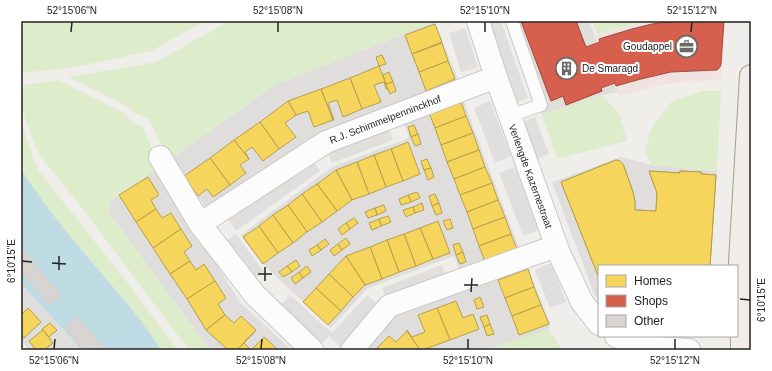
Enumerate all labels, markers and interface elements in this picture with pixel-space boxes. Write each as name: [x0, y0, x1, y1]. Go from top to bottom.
text: 52°15'06"N: [47, 5, 97, 16]
text: 52°15'08"N: [253, 5, 303, 16]
text: 52°15'10"N: [460, 5, 510, 16]
text: 52°15'12"N: [667, 5, 717, 16]
office icon: Goudappel: [674, 33, 700, 59]
place label: Goudappel: [623, 41, 672, 52]
building icon: De Smaragd: [553, 55, 579, 81]
place label: De Smaragd: [582, 63, 638, 74]
street label: R.J. Schimmelpenninckhof: [328, 93, 443, 146]
street label: Verlengde Kazernestraat: [507, 123, 555, 230]
text: 6°10'15"E: [6, 239, 17, 283]
legend: [598, 265, 738, 337]
text: Homes: [634, 274, 672, 288]
text: 6°10'15"E: [756, 278, 767, 322]
text: Shops: [634, 294, 668, 308]
text: Other: [634, 314, 664, 328]
text: 52°15'06"N: [29, 355, 79, 366]
text: 52°15'08"N: [236, 355, 286, 366]
text: 52°15'10"N: [443, 355, 493, 366]
text: 52°15'12"N: [650, 355, 700, 366]

